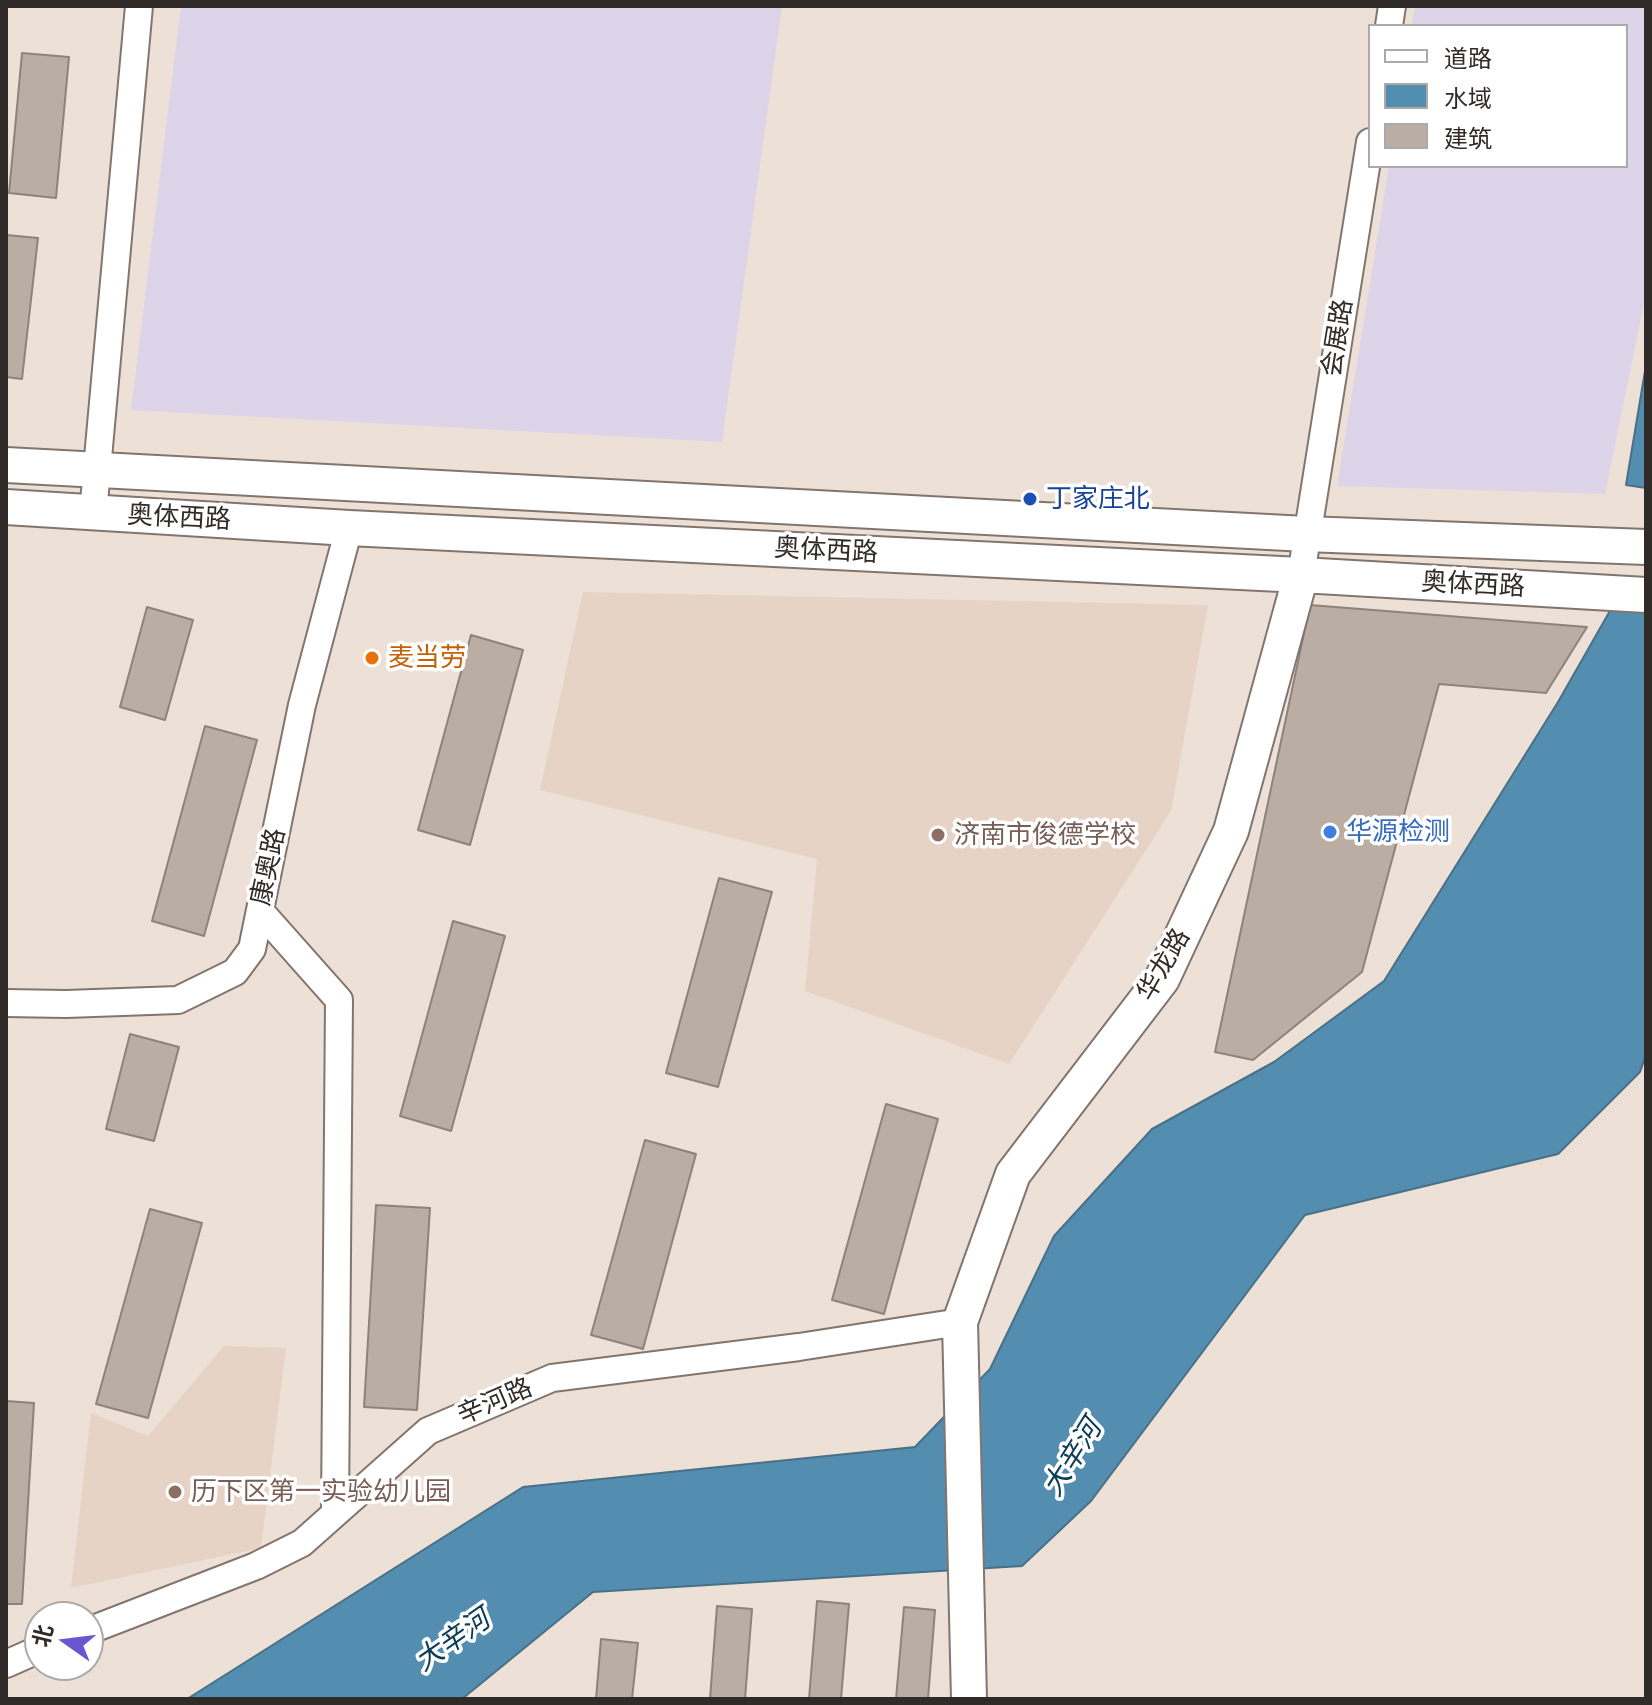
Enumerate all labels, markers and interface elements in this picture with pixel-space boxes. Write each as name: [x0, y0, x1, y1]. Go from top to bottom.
legend: [1368, 24, 1628, 168]
text: 道路: [1444, 42, 1492, 74]
text: 水域: [1444, 82, 1492, 114]
text: 建筑: [1444, 122, 1492, 154]
street label: 会展路: [1316, 297, 1360, 379]
place label: 丁家庄北: [1046, 483, 1150, 515]
marker: 丁家庄北: [1021, 490, 1039, 508]
street label: 奥体西路: [126, 500, 232, 536]
street label: 奥体西路: [773, 533, 879, 569]
street label: 奥体西路: [1420, 567, 1526, 603]
place label: 麦当劳: [388, 642, 466, 674]
marker: 麦当劳: [363, 649, 381, 667]
place label: 华源检测: [1346, 816, 1450, 848]
place label: 济南市俊德学校: [954, 819, 1136, 851]
marker: 华源检测: [1321, 823, 1339, 841]
street label: 康奥路: [246, 826, 292, 908]
marker: 济南市俊德学校: [929, 826, 947, 844]
street label: 华龙路: [1131, 923, 1197, 1007]
street label: 辛河路: [453, 1372, 537, 1432]
water label: 大辛河: [1036, 1413, 1110, 1503]
place label: 历下区第一实验幼儿园: [191, 1476, 451, 1508]
marker: 历下区第一实验幼儿园: [166, 1483, 184, 1501]
north arrow: [24, 1601, 104, 1681]
water label: 大辛河: [409, 1603, 497, 1679]
text: 北: [25, 1621, 59, 1650]

